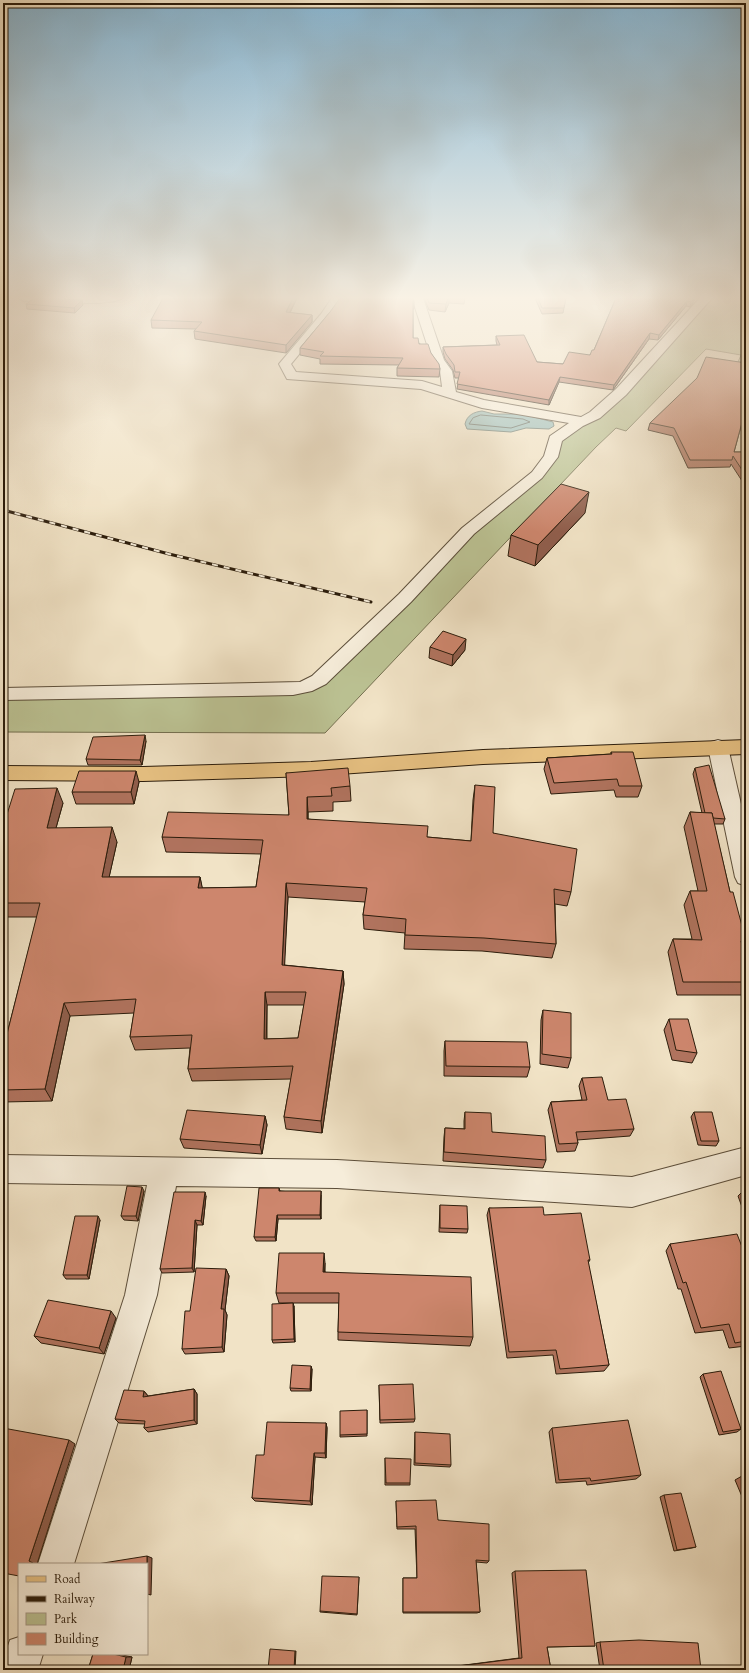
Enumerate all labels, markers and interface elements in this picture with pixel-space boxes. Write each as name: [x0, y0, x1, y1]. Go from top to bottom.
legend: [18, 1563, 148, 1655]
text: Road: [54, 1571, 81, 1587]
text: Railway: [54, 1591, 96, 1607]
text: Park: [54, 1611, 78, 1627]
text: Building: [54, 1631, 99, 1647]

